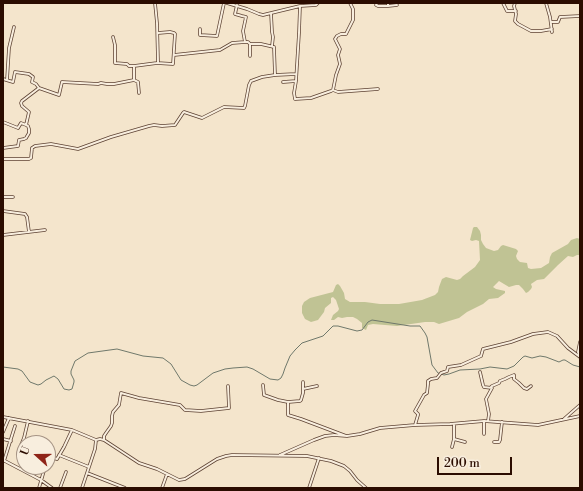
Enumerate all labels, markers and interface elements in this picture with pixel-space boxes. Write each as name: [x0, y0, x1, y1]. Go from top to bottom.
north arrow: [16, 435, 56, 475]
text: U: [18, 445, 34, 458]
scale bar: [439, 449, 514, 475]
text: 200 m: [444, 456, 480, 471]

